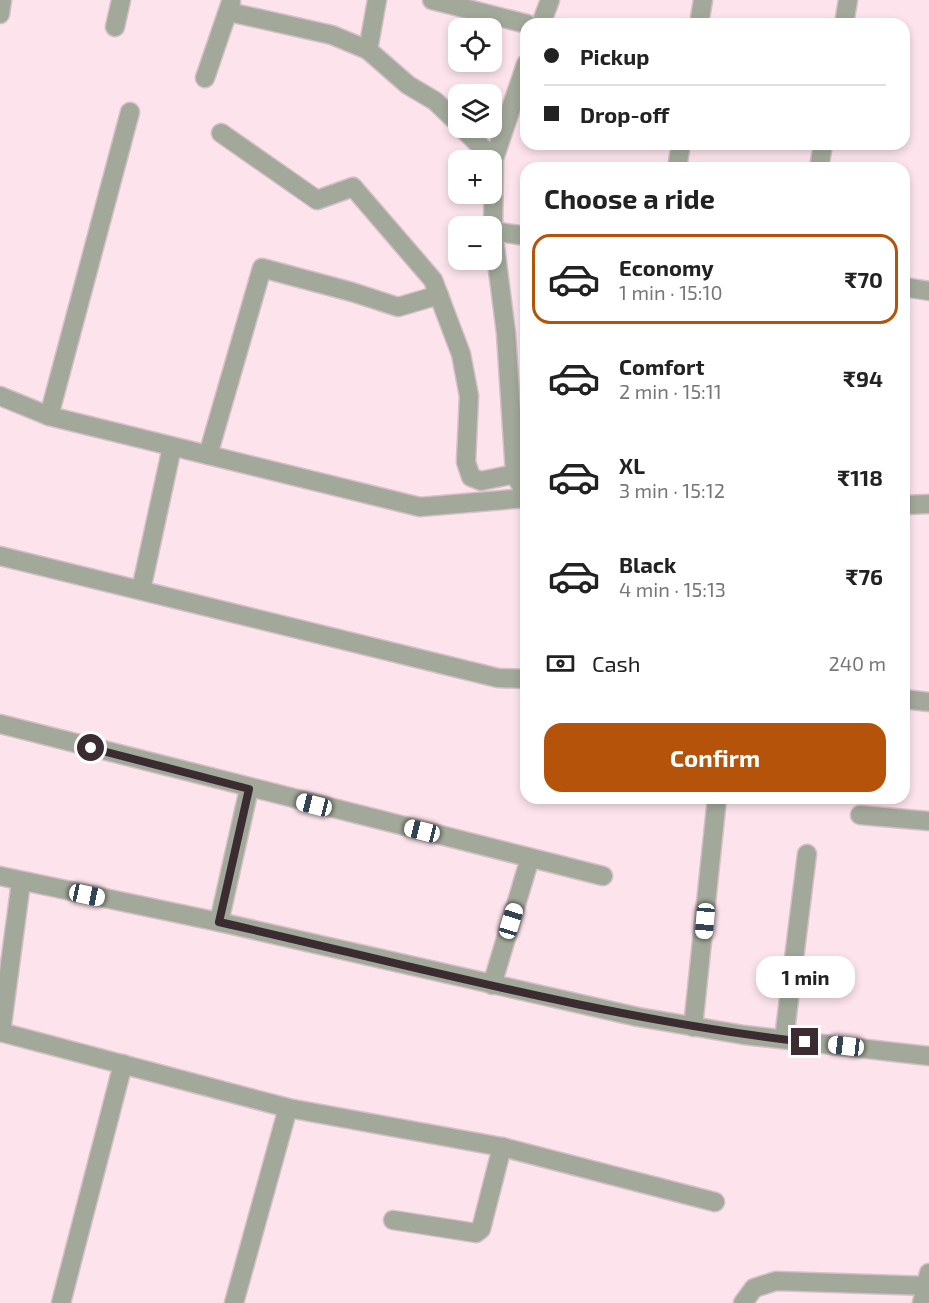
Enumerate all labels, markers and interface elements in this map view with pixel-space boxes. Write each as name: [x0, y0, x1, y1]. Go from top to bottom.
map controls: [448, 18, 502, 270]
button: locate: [448, 18, 502, 72]
text: Pickup: [580, 43, 649, 69]
button: layers: [448, 84, 502, 138]
text: Drop-off: [580, 101, 669, 127]
button: +: [448, 150, 502, 204]
text: Choose a ride: [544, 182, 715, 214]
button: −: [448, 216, 502, 270]
icon: car: [547, 252, 601, 306]
text: Economy: [619, 254, 714, 280]
text: ₹70: [844, 266, 883, 292]
text: 1 min · 15:10: [619, 280, 723, 304]
icon: car: [547, 351, 601, 405]
text: Comfort: [619, 353, 704, 379]
text: ₹94: [843, 365, 883, 391]
text: 2 min · 15:11: [619, 379, 722, 403]
icon: car: [547, 450, 601, 504]
text: XL: [619, 452, 645, 478]
text: ₹118: [837, 464, 883, 490]
text: 3 min · 15:12: [619, 478, 725, 502]
icon: car: [547, 549, 601, 603]
text: Black: [619, 551, 676, 577]
text: ₹76: [845, 563, 883, 589]
text: 4 min · 15:13: [619, 577, 726, 601]
icon: cash: [544, 647, 577, 680]
text: Cash: [592, 650, 641, 676]
text: 240 m: [828, 651, 886, 675]
button: Confirm: [544, 723, 886, 792]
route start: [77, 734, 104, 761]
car: [294, 792, 334, 818]
car: [402, 818, 442, 844]
car: [68, 882, 106, 908]
car: [497, 901, 525, 941]
car: [694, 902, 716, 940]
callout: 1 min: [756, 955, 854, 997]
text: 1 min: [781, 965, 830, 989]
route end: [791, 1028, 818, 1055]
car: [827, 1035, 865, 1057]

